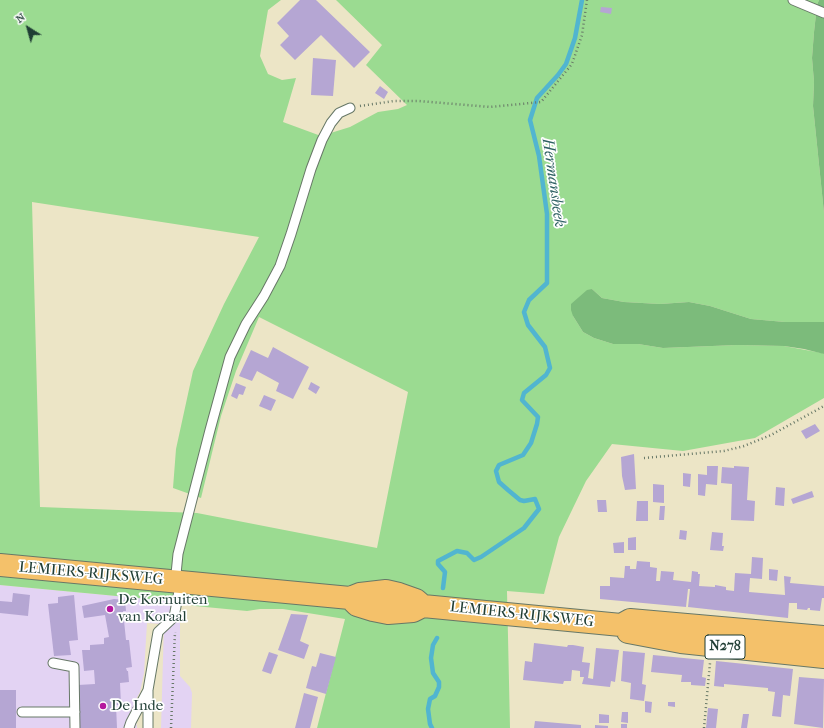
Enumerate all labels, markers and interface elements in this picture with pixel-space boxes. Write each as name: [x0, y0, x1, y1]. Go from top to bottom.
north arrow: [8, 8, 48, 48]
text: N: [13, 10, 28, 26]
water label: Hermansbeek: [537, 137, 569, 229]
street label: LEMIERS-RIJKSWEG: [18, 559, 164, 589]
place label: De Kornuiten van Koraal: [118, 591, 207, 626]
street label: LEMIERS-RIJKSWEG: [449, 598, 595, 632]
marker: De Kornuiten van Koraal: [105, 604, 115, 614]
road number: N278: [705, 635, 745, 659]
place label: De Inde: [111, 697, 163, 715]
marker: De Inde: [98, 701, 108, 711]

